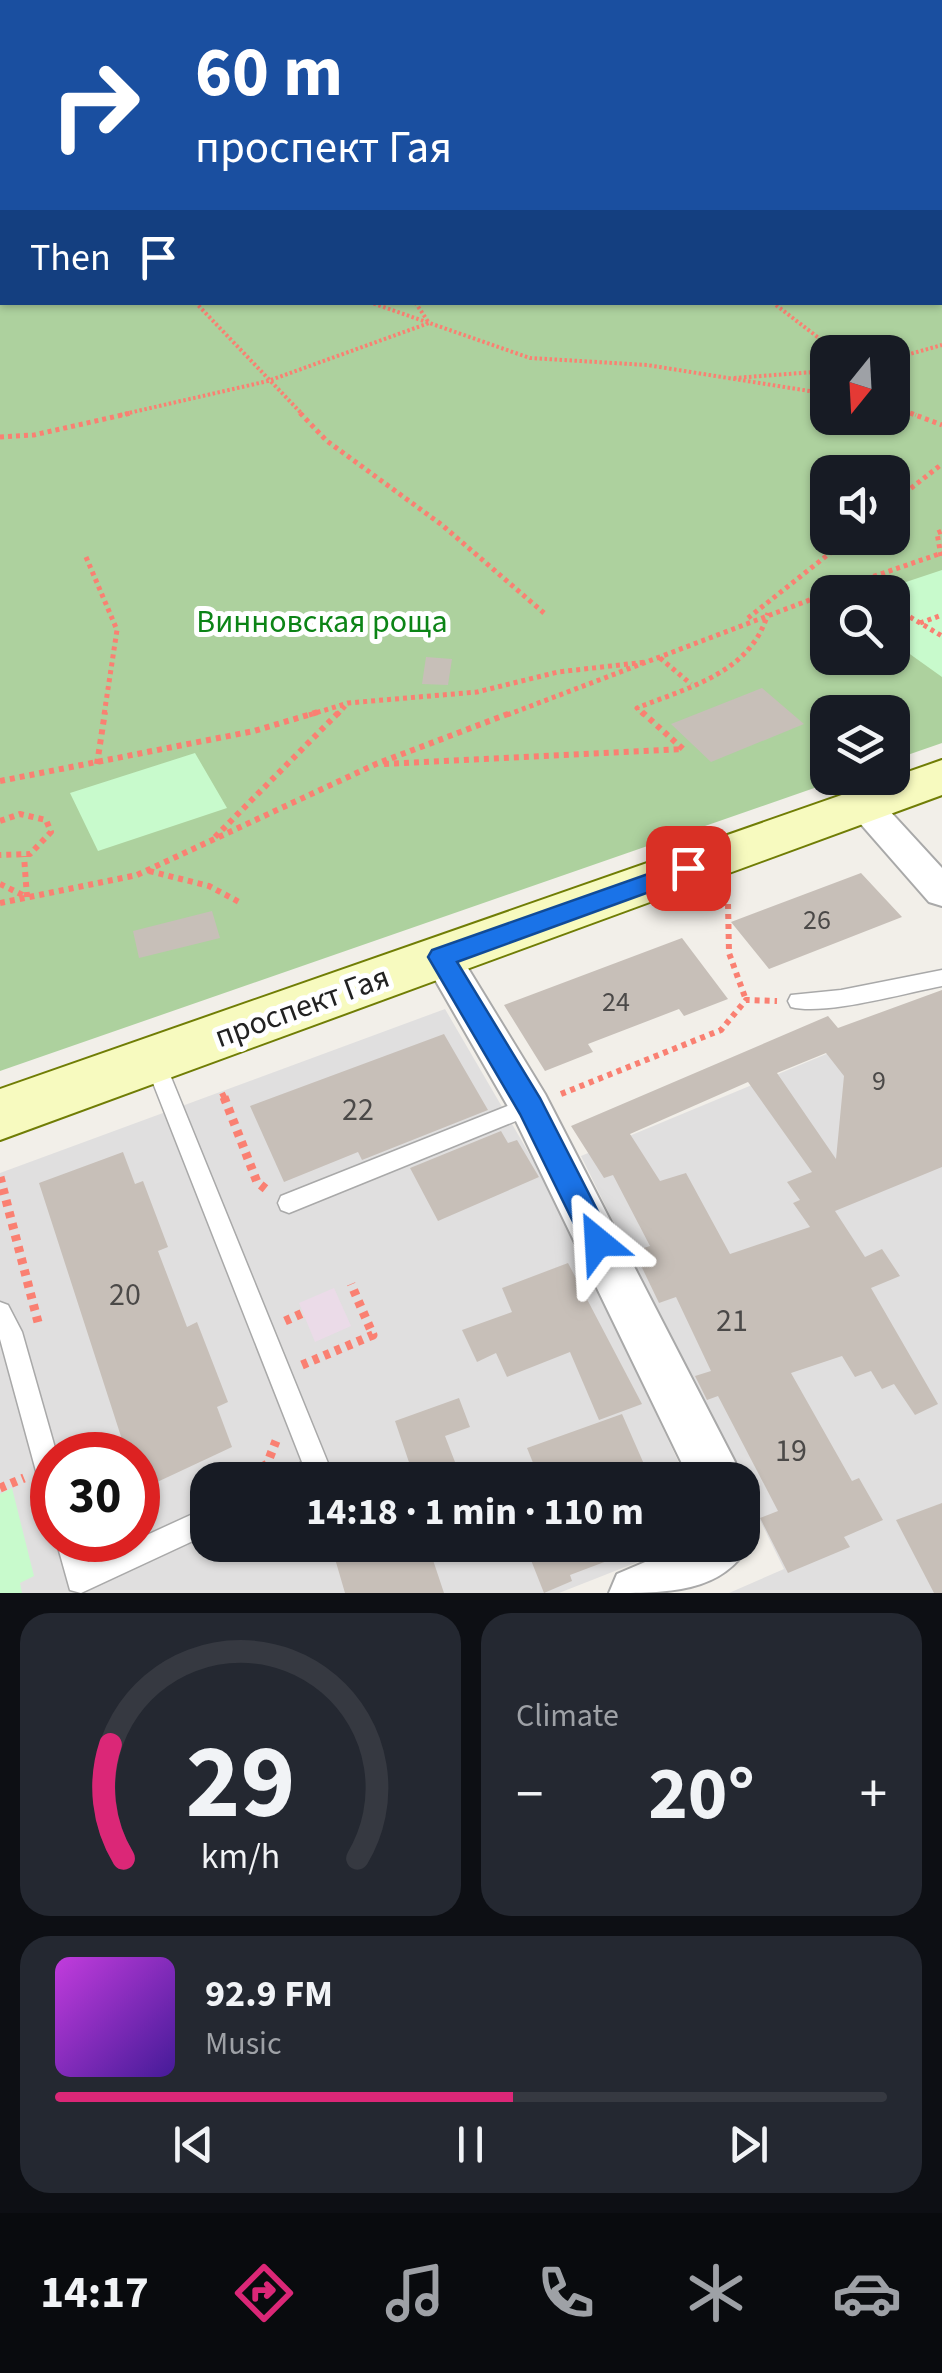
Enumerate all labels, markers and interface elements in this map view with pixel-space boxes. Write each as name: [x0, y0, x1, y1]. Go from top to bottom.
text: 60 m: [195, 23, 343, 123]
icon: right: [30, 40, 160, 170]
text: проспект Гая: [195, 116, 452, 180]
icon: arrive: [131, 230, 186, 285]
text: Then: [30, 231, 111, 285]
north arrow: [810, 335, 910, 435]
map controls: [810, 335, 910, 795]
button: sound: [810, 455, 910, 555]
button: search: [810, 575, 910, 675]
park label: Винновская роща: [196, 599, 448, 645]
button: layers: [810, 695, 910, 795]
pin: [646, 826, 731, 911]
icon: arrive: [661, 841, 716, 896]
house number: 26: [803, 900, 831, 940]
street label: проспект Гая: [208, 954, 396, 1060]
house number: 24: [602, 982, 630, 1022]
house number: 9: [872, 1061, 886, 1101]
house number: 22: [342, 1087, 374, 1133]
position arrow: [546, 1190, 650, 1294]
house number: 20: [109, 1272, 141, 1318]
house number: 21: [716, 1298, 748, 1344]
house number: 19: [775, 1428, 807, 1474]
speed limit sign: 30: [30, 1432, 160, 1562]
text: 14:18 · 1 min · 110 m: [306, 1485, 644, 1539]
text: Climate: [516, 1693, 619, 1739]
text: 29: [186, 1710, 295, 1858]
text: 20°: [648, 1741, 755, 1848]
text: −: [516, 1756, 543, 1834]
text: +: [860, 1756, 887, 1834]
text: km/h: [201, 1831, 280, 1882]
text: 92.9 FM: [205, 1967, 333, 2021]
text: Music: [205, 2021, 282, 2067]
icon: previous: [166, 2117, 221, 2172]
icon: pause: [443, 2117, 498, 2172]
icon: next: [721, 2117, 776, 2172]
icon: directions: [229, 2258, 299, 2328]
icon: music: [380, 2258, 450, 2328]
icon: phone: [531, 2258, 601, 2328]
icon: climate: [681, 2258, 751, 2328]
icon: car: [832, 2258, 902, 2328]
text: 14:17: [40, 2261, 149, 2325]

